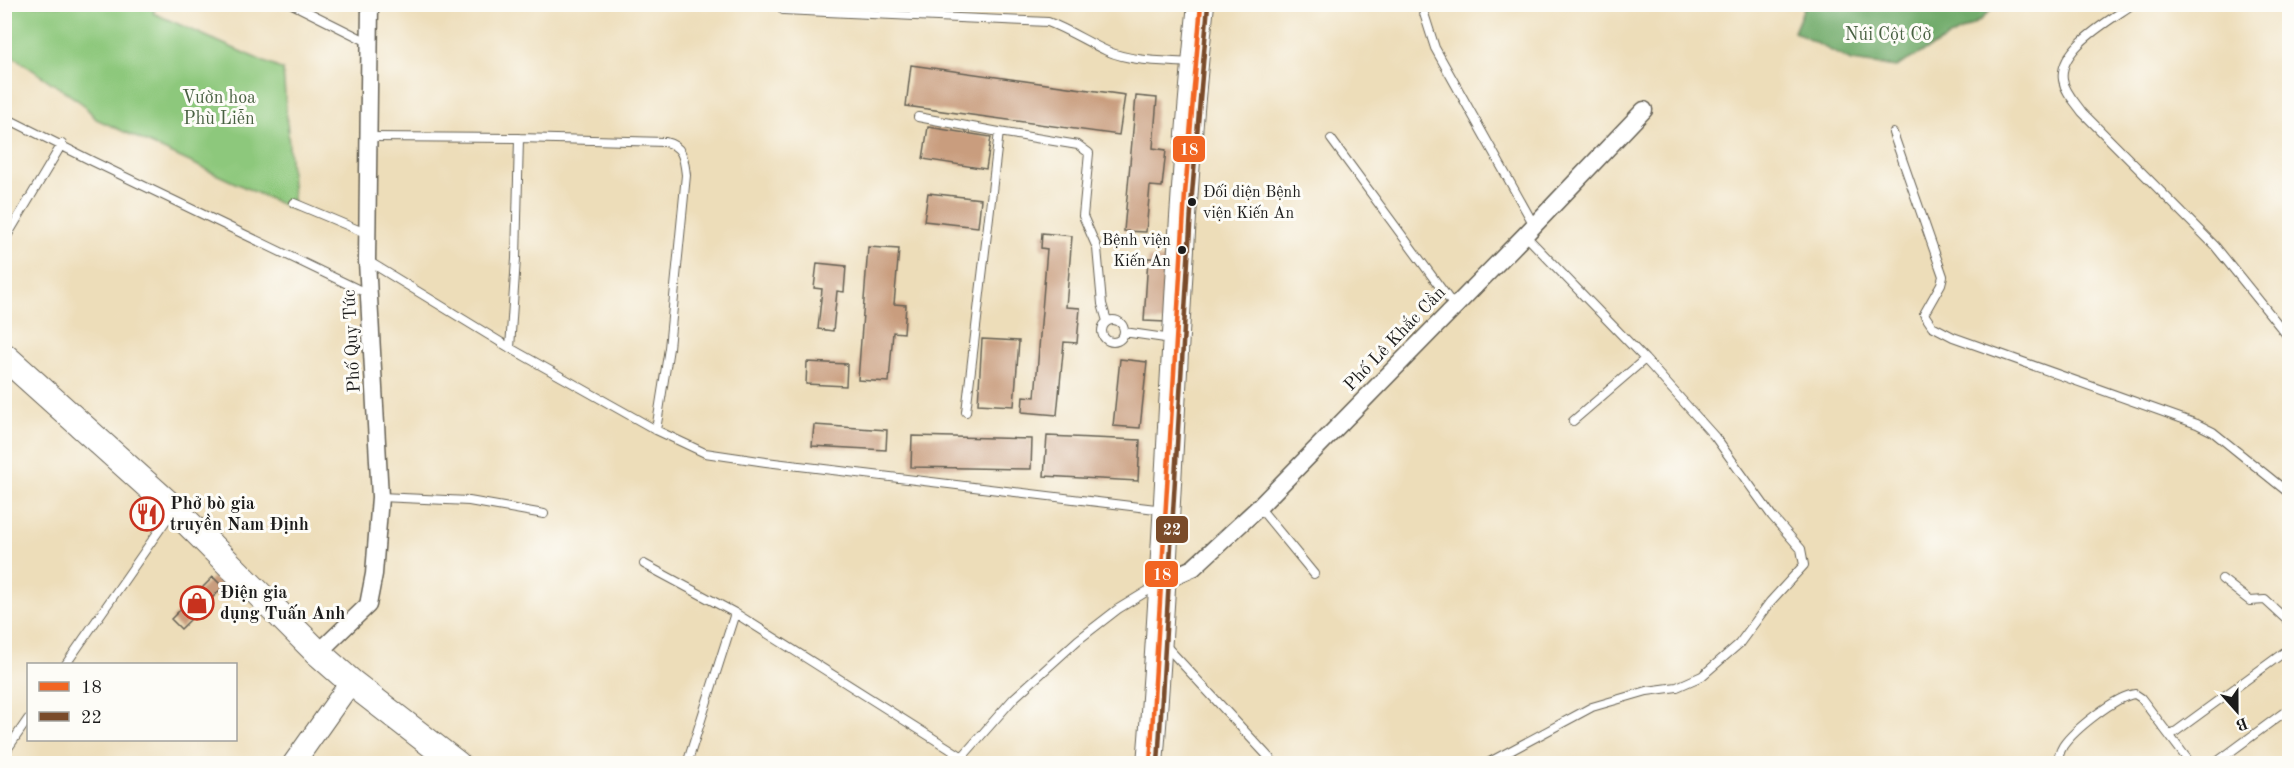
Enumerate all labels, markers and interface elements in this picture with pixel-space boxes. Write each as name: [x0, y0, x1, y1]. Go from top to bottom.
park label: Núi Cột Cờ: [1845, 26, 1931, 44]
park label: Vườn hoa Phù Liễn: [182, 89, 256, 128]
line badge: 18: [1172, 135, 1206, 163]
text: 18: [1180, 143, 1198, 159]
place label: Đối diện Bệnh viện Kiến An: [1203, 183, 1301, 222]
marker: Đối diện Bệnh viện Kiến An: [1186, 196, 1198, 208]
place label: Bệnh viện Kiến An: [1102, 233, 1171, 270]
marker: Bệnh viện Kiến An: [1176, 244, 1188, 256]
street label: Phố Lê Khắc Cần: [1339, 281, 1449, 395]
street label: Phố Quy Tức: [339, 289, 364, 393]
place label: Phở bò gia truyền Nam Định: [170, 495, 309, 534]
restaurant icon: Phở bò gia truyền Nam Định: [129, 496, 165, 532]
line badge: 22: [1155, 515, 1189, 544]
text: 22: [1163, 523, 1181, 539]
line badge: 18: [1144, 560, 1179, 588]
text: 18: [1153, 568, 1171, 584]
place label: Điện gia dụng Tuấn Anh: [220, 584, 345, 623]
shop icon: Điện gia dụng Tuấn Anh: [179, 585, 215, 621]
legend: [27, 663, 237, 741]
text: 18: [81, 679, 102, 697]
north arrow: [2207, 681, 2267, 741]
text: 22: [81, 709, 102, 727]
text: B: [2233, 714, 2250, 733]

